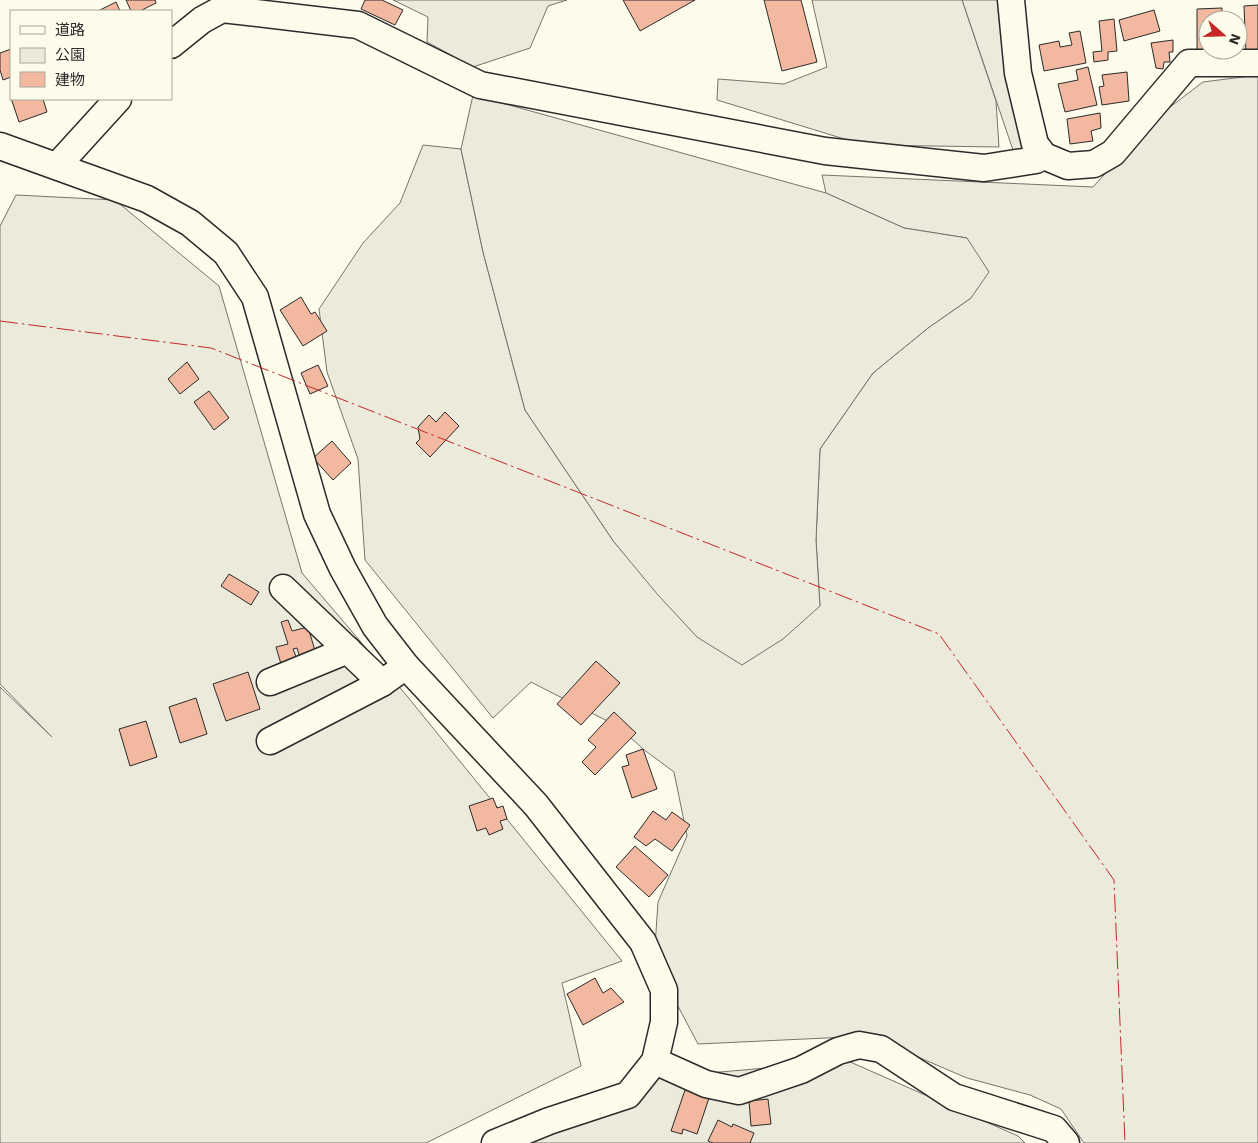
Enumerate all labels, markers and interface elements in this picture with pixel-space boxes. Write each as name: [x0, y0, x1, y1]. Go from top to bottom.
legend: [10, 10, 172, 100]
north arrow: [1198, 10, 1248, 60]
text: 道路: [55, 21, 85, 39]
text: N: [1226, 32, 1245, 47]
text: 公園: [55, 46, 85, 64]
text: 建物: [55, 71, 85, 89]

